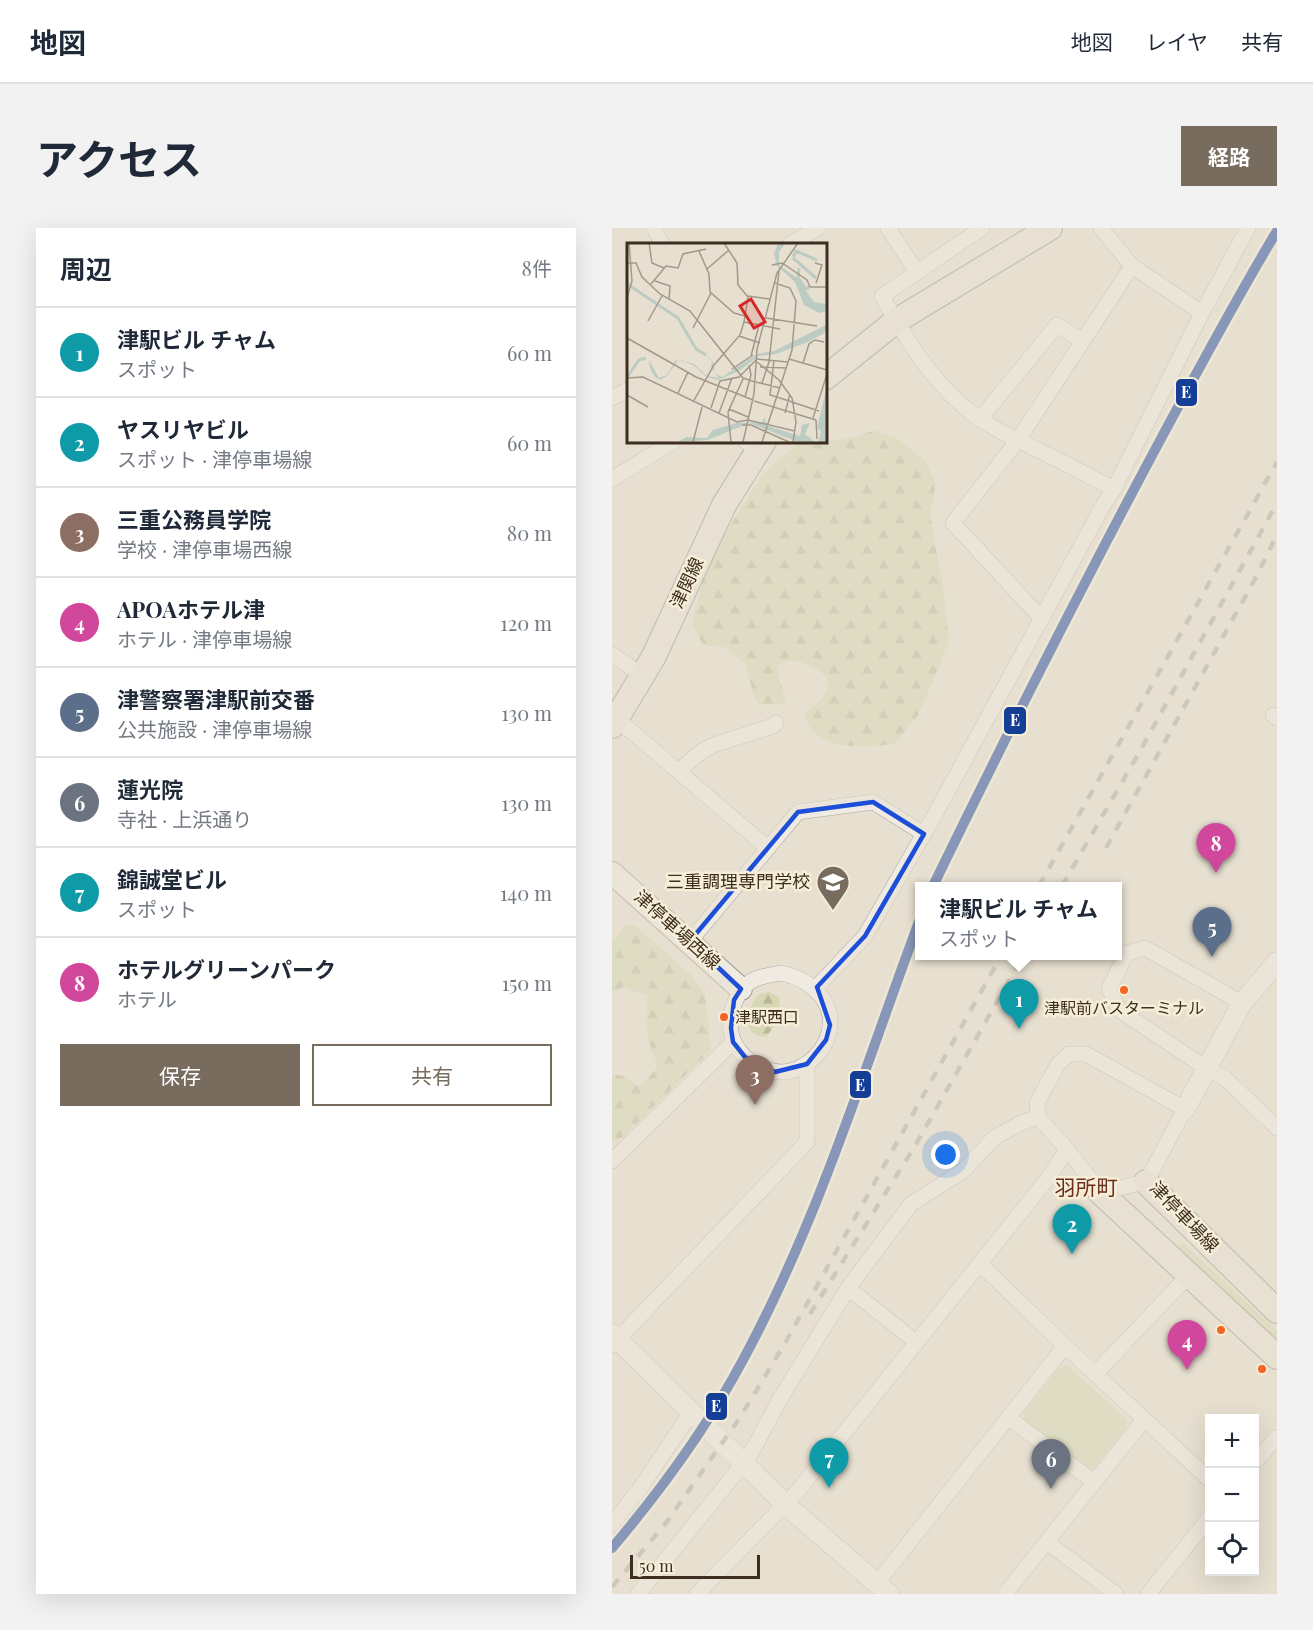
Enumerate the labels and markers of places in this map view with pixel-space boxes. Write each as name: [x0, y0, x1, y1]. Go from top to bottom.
pin: 8: [1196, 824, 1236, 873]
school or university icon: 三重調理専門学校: [815, 864, 851, 911]
place label: 三重調理専門学校: [666, 869, 810, 893]
pin: 5: [1192, 908, 1232, 957]
pin: 1: [1000, 980, 1038, 1029]
marker: 津駅前バスターミナル: [1118, 984, 1130, 996]
place label: 津駅前バスターミナル: [1044, 997, 1204, 1018]
place label: 津駅西口: [735, 1006, 799, 1027]
marker: 津駅西口: [718, 1011, 730, 1023]
pin: 3: [736, 1056, 774, 1105]
pin: 2: [1052, 1204, 1092, 1254]
pin: 4: [1168, 1320, 1206, 1370]
unlabelled marker: [1215, 1324, 1227, 1336]
unlabelled marker: [1256, 1363, 1268, 1375]
pin: 7: [810, 1438, 848, 1488]
pin: 6: [1032, 1440, 1070, 1489]

